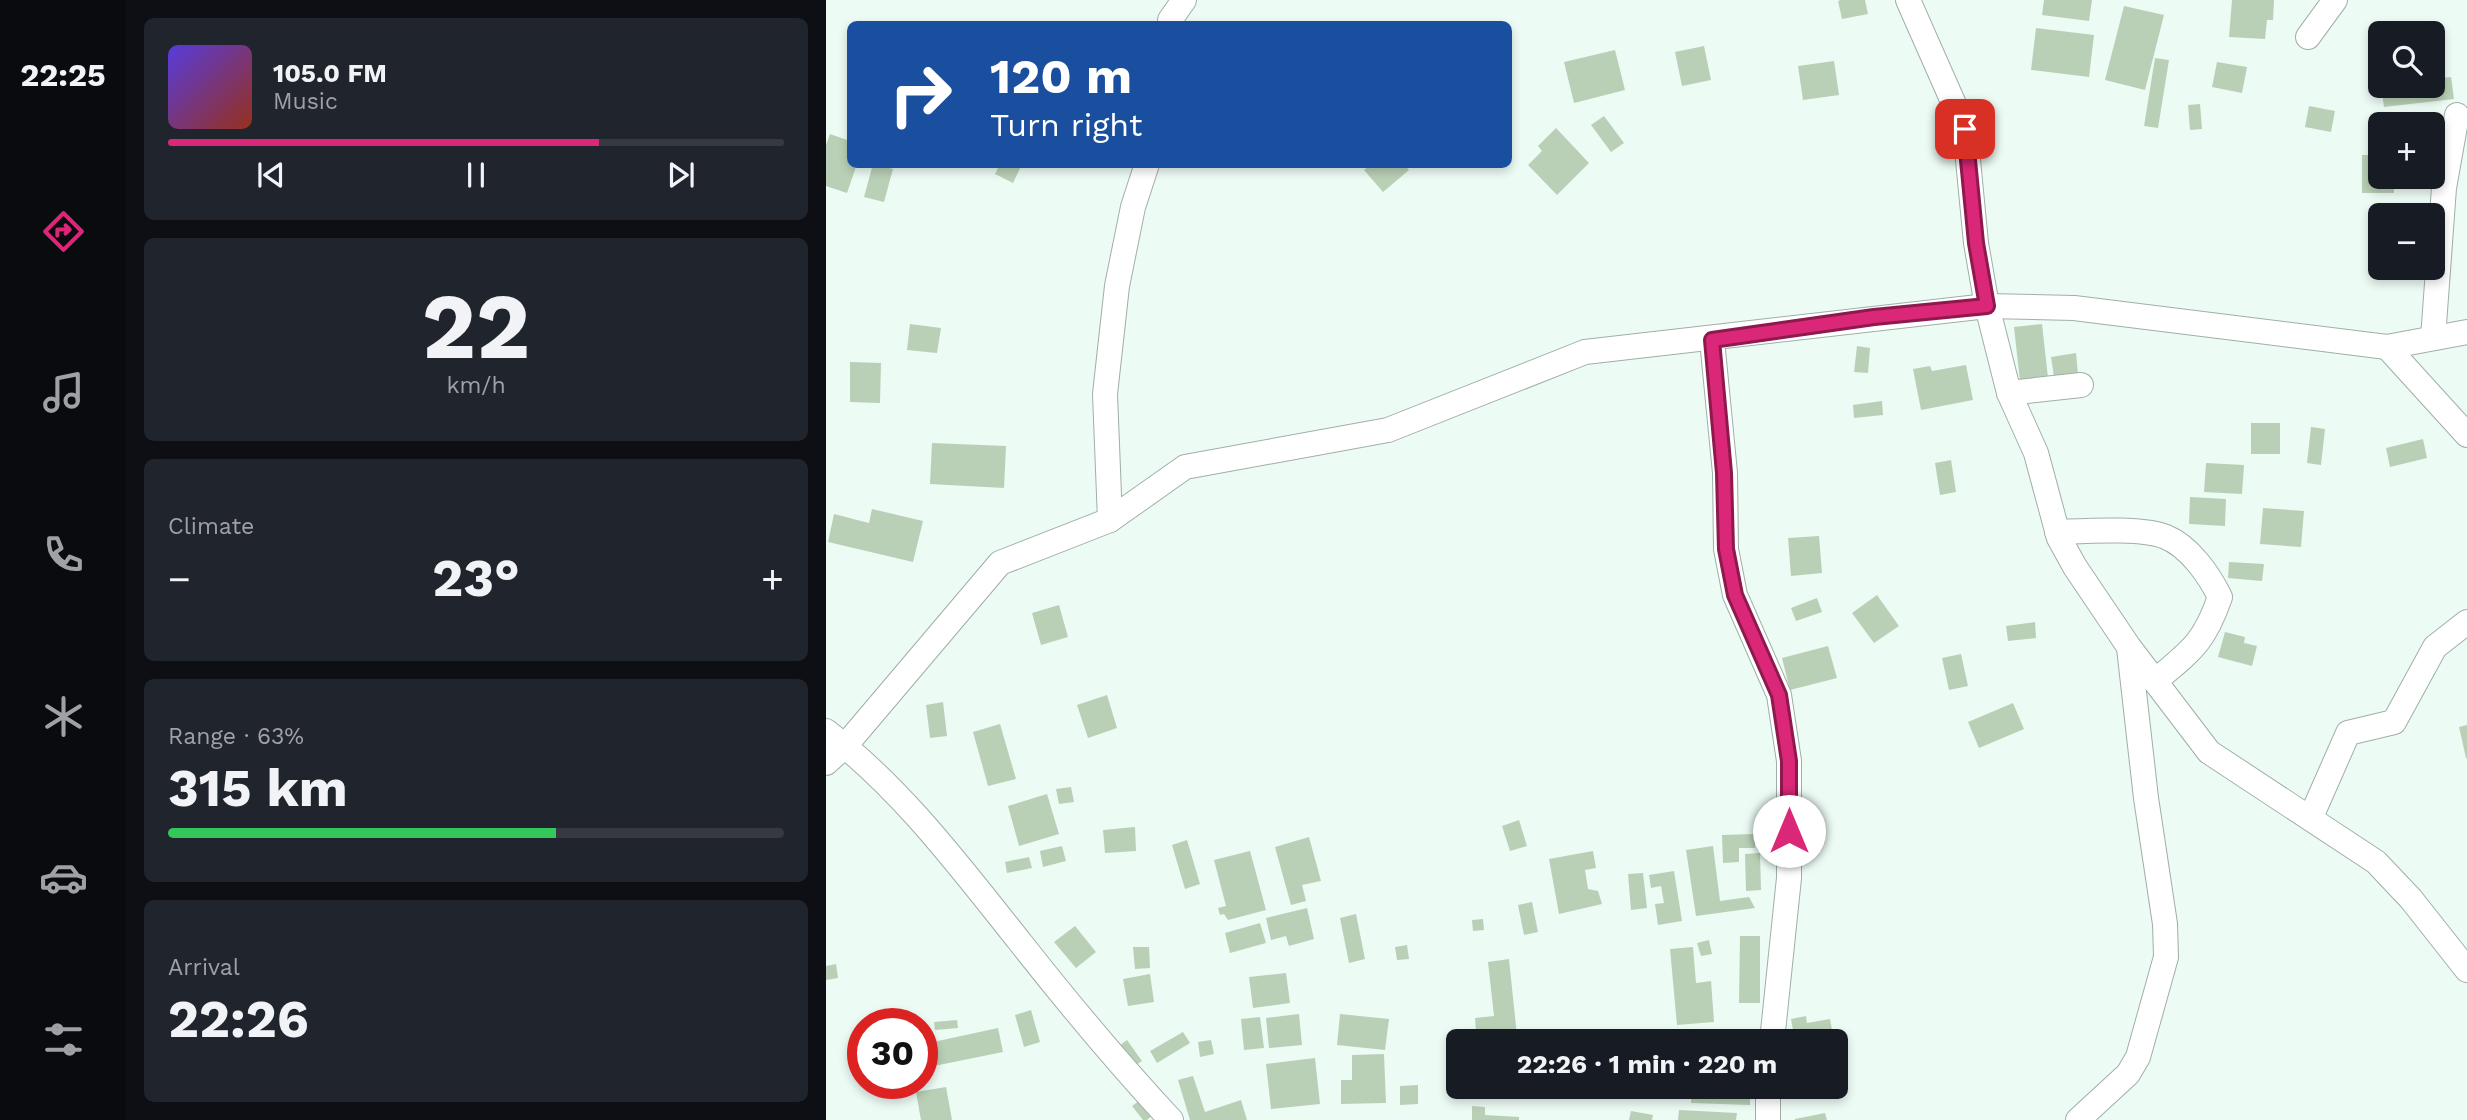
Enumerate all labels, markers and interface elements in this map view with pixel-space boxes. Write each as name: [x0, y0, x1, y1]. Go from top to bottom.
map controls: [2368, 21, 2445, 280]
button: search: [2368, 21, 2445, 98]
text: 120 m: [990, 47, 1132, 105]
icon: right: [875, 49, 966, 140]
text: 22:25: [20, 56, 106, 94]
text: 105.0 FM: [273, 58, 387, 88]
text: Music: [273, 88, 338, 115]
pin: [1935, 99, 1995, 159]
text: Turn right: [990, 106, 1142, 144]
icon: arrive: [1946, 110, 1984, 148]
button: +: [2368, 112, 2445, 189]
icon: previous: [252, 156, 290, 194]
icon: pause: [457, 156, 495, 194]
icon: next: [662, 156, 700, 194]
button: −: [2368, 203, 2445, 280]
icon: directions: [39, 207, 88, 256]
text: 22: [422, 273, 530, 380]
icon: music: [39, 368, 88, 417]
text: km/h: [446, 372, 506, 399]
text: Climate: [168, 513, 254, 540]
icon: phone: [39, 530, 88, 579]
text: 23°: [432, 548, 520, 609]
text: −: [168, 557, 191, 601]
text: +: [761, 557, 784, 601]
icon: climate: [39, 692, 88, 741]
text: Range · 63%: [168, 723, 304, 750]
text: 315 km: [168, 758, 348, 819]
position arrow: [1752, 794, 1826, 868]
icon: car: [39, 853, 88, 902]
text: Arrival: [168, 954, 240, 981]
text: 22:26: [168, 989, 309, 1050]
speed limit sign: 30: [847, 1008, 938, 1099]
icon: filters: [39, 1015, 88, 1064]
text: 22:26 · 1 min · 220 m: [1517, 1049, 1777, 1079]

